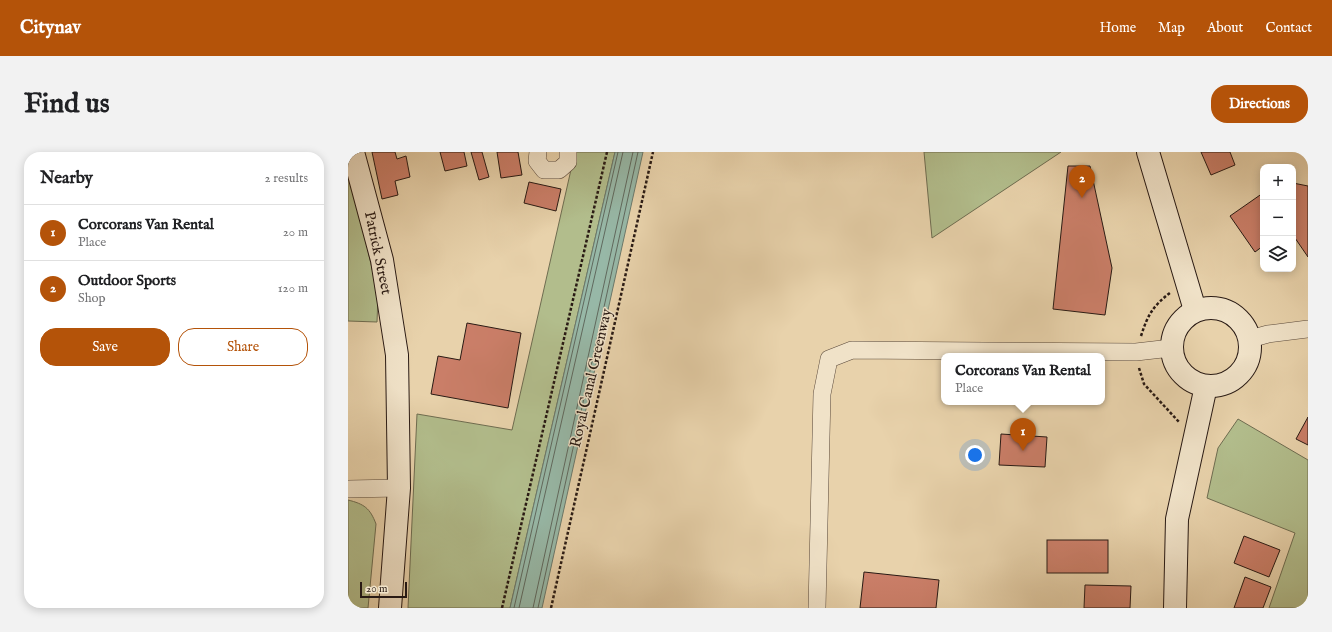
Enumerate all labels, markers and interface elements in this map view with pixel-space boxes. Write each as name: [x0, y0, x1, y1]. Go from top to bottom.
text: Citynav: [20, 16, 81, 40]
text: Home: [1100, 19, 1136, 37]
text: Map: [1158, 19, 1185, 37]
text: About: [1207, 19, 1243, 37]
text: Contact: [1265, 19, 1312, 37]
button: Directions: [1211, 85, 1308, 123]
text: Find us: [24, 87, 110, 122]
map controls: [1260, 164, 1296, 272]
button: +: [1260, 164, 1296, 200]
pin: 2: [1069, 165, 1095, 198]
text: Nearby: [40, 168, 93, 189]
text: 2 results: [264, 170, 308, 187]
button: −: [1260, 200, 1296, 236]
street label: Patrick Street: [360, 210, 396, 296]
text: Corcorans Van Rental: [78, 215, 214, 234]
text: 1: [51, 224, 55, 241]
text: 20 m: [283, 224, 308, 241]
text: Place: [78, 234, 106, 251]
button: layers: [1260, 236, 1296, 272]
text: Outdoor Sports: [78, 271, 176, 290]
text: 2: [50, 280, 56, 297]
text: 120 m: [278, 280, 308, 297]
text: Shop: [78, 290, 106, 307]
street label: Royal Canal Greenway: [566, 306, 616, 449]
button: Save: [40, 328, 170, 366]
button: Share: [178, 328, 308, 366]
popup: [941, 353, 1105, 405]
text: Corcorans Van Rental: [955, 361, 1091, 380]
text: Place: [955, 380, 983, 397]
pin: 1: [1010, 418, 1036, 451]
your location: [965, 445, 985, 465]
scale bar: [360, 580, 407, 599]
text: 20 m: [366, 582, 387, 596]

